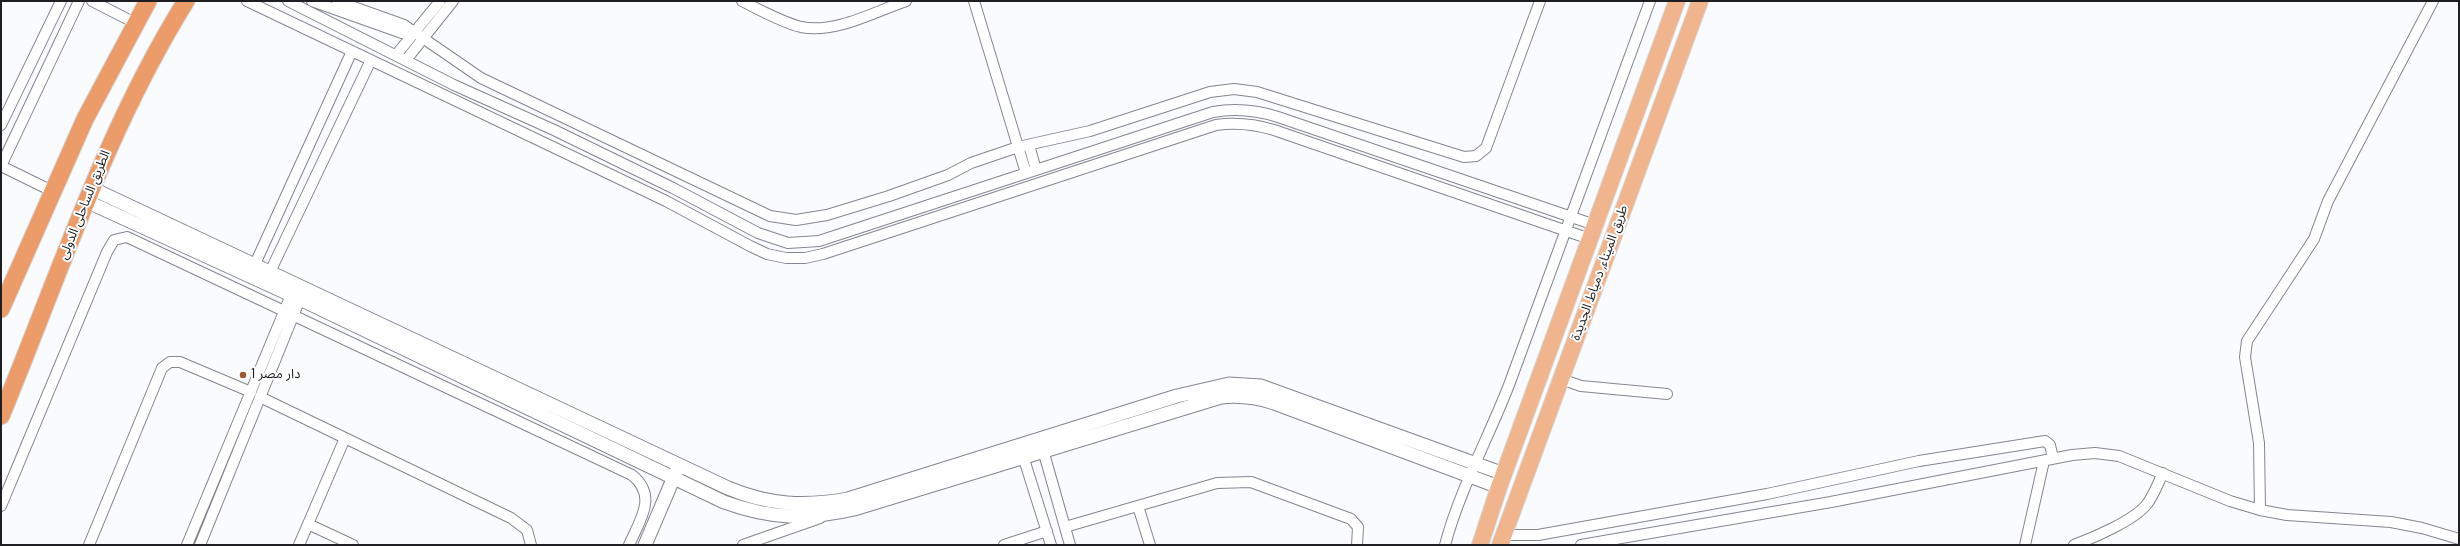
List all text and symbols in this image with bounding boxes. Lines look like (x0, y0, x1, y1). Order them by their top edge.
street label: الطريق الساحلى الدولى (56, 148, 114, 262)
street label: طريق الميناء, دمياط الجديدة (1568, 203, 1632, 343)
place label: دار مصر 1 (251, 367, 300, 383)
marker: دار مصر 1 (238, 370, 248, 380)

